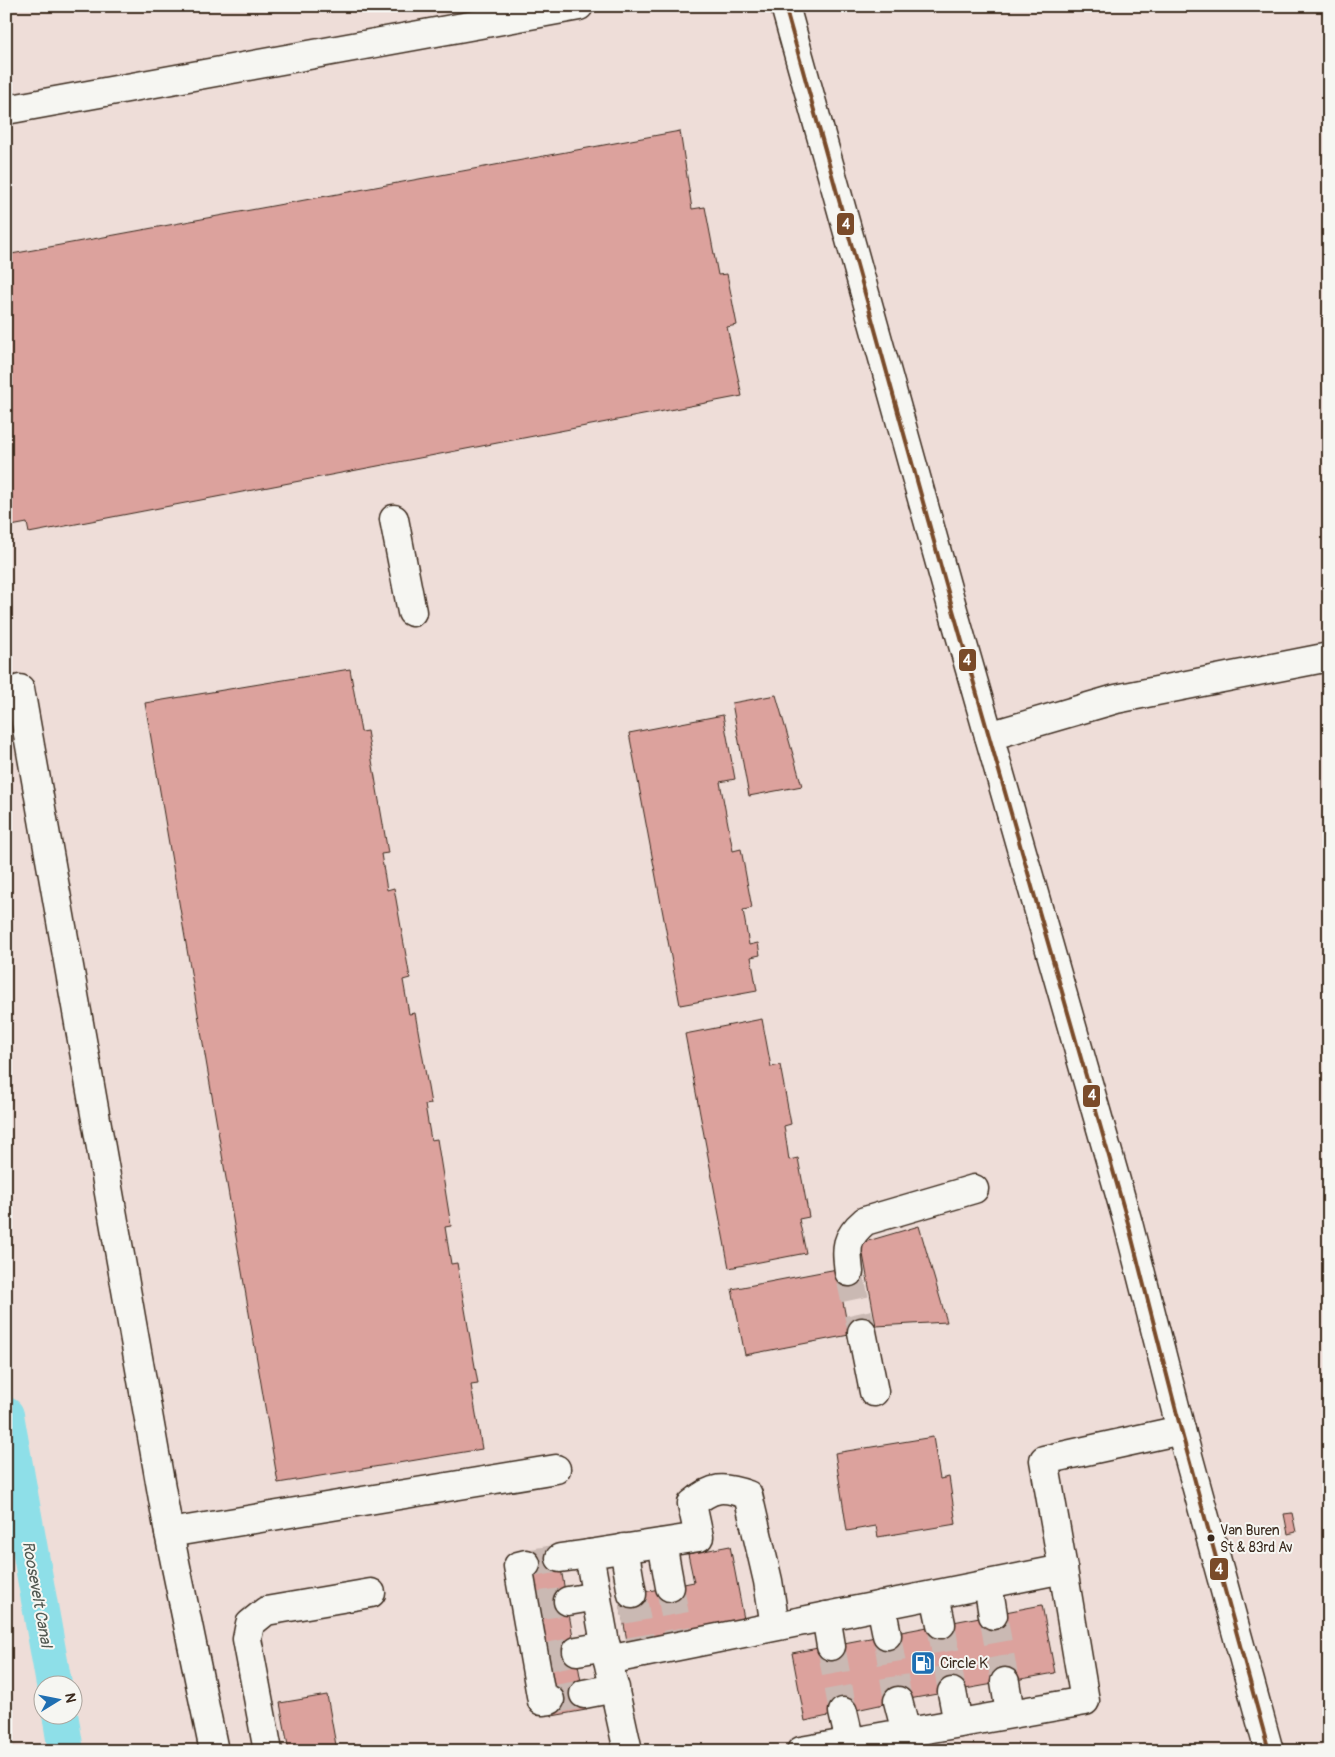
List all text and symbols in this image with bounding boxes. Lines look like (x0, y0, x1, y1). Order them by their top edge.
line badge: 4 (836, 212, 855, 236)
text: 4 (842, 216, 851, 233)
line badge: 4 (958, 648, 977, 672)
text: 4 (963, 652, 972, 669)
line badge: 4 (1082, 1084, 1101, 1108)
text: 4 (1088, 1087, 1097, 1104)
place label: Van Buren St & 83rd Av (1220, 1522, 1293, 1556)
marker: Van Buren St & 83rd Av (1206, 1533, 1216, 1543)
water label: Roosevelt Canal (18, 1540, 57, 1651)
line badge: 4 (1209, 1557, 1229, 1581)
text: 4 (1215, 1561, 1224, 1578)
fuel station icon: Circle K (910, 1650, 936, 1676)
place label: Circle K (940, 1654, 988, 1673)
north arrow (32, 1674, 82, 1724)
text: N (61, 1692, 80, 1704)

